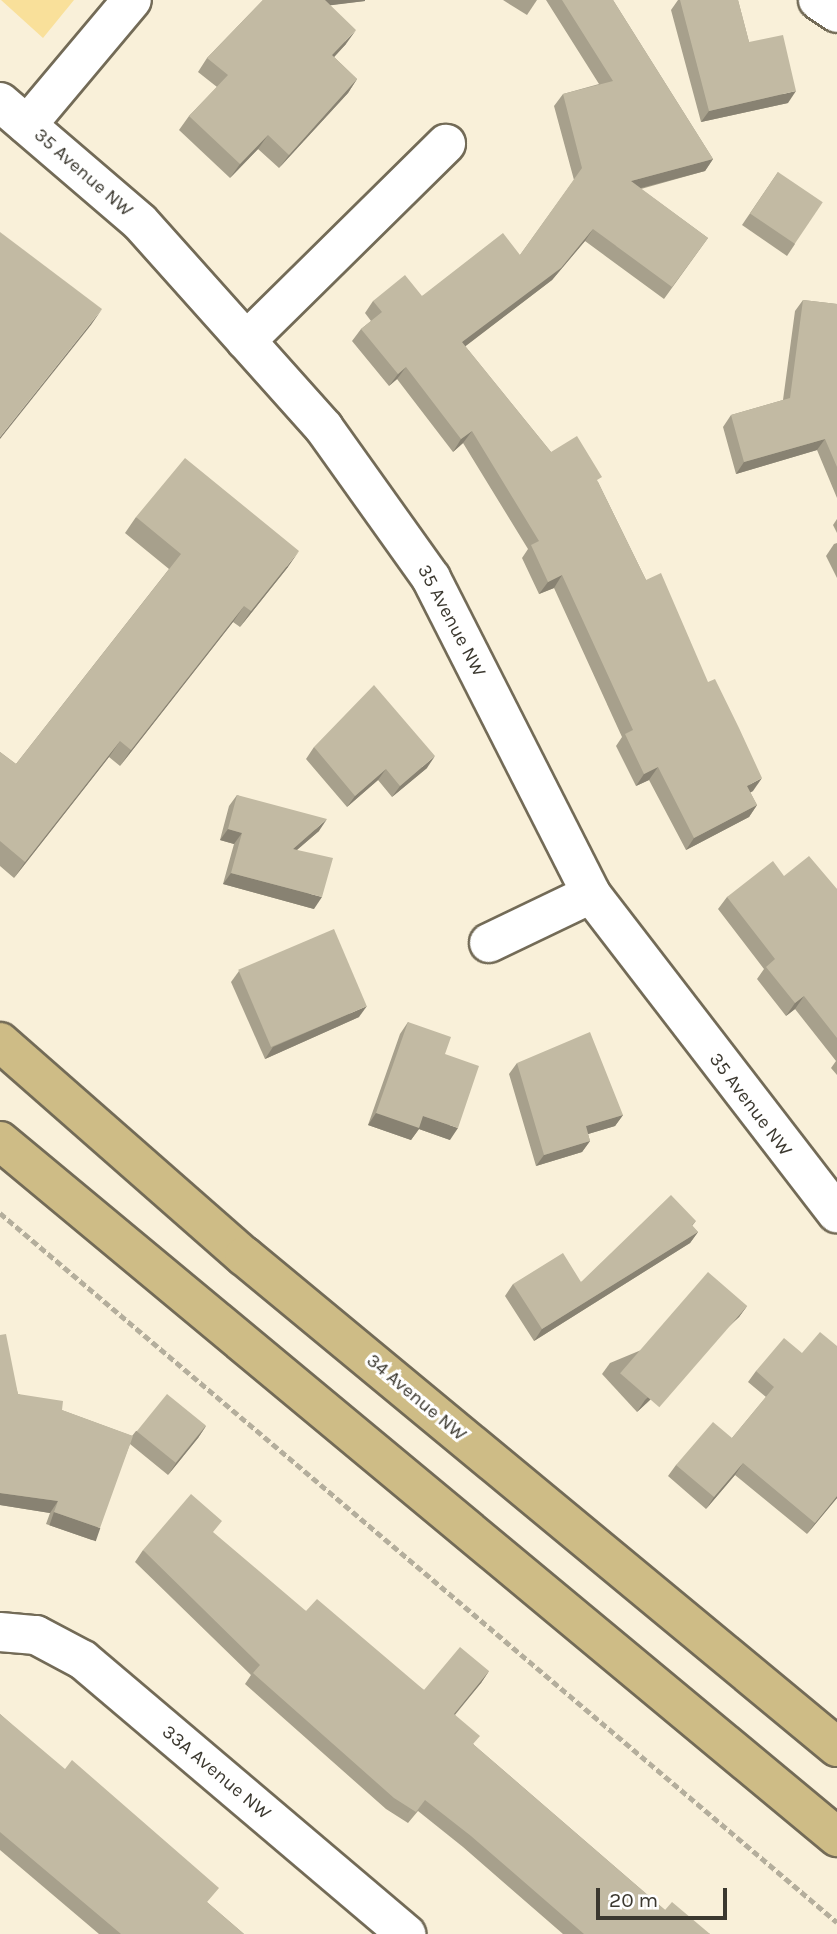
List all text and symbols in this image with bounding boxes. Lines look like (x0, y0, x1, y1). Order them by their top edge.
street label: 35 Avenue NW (29, 124, 137, 222)
street label: 35 Avenue NW (412, 561, 490, 681)
street label: 35 Avenue NW (704, 1049, 796, 1161)
street label: 34 Avenue NW (361, 1350, 471, 1446)
street label: 33A Avenue NW (157, 1721, 275, 1825)
scale bar (599, 1874, 730, 1918)
text: 20 m (609, 1888, 658, 1912)

